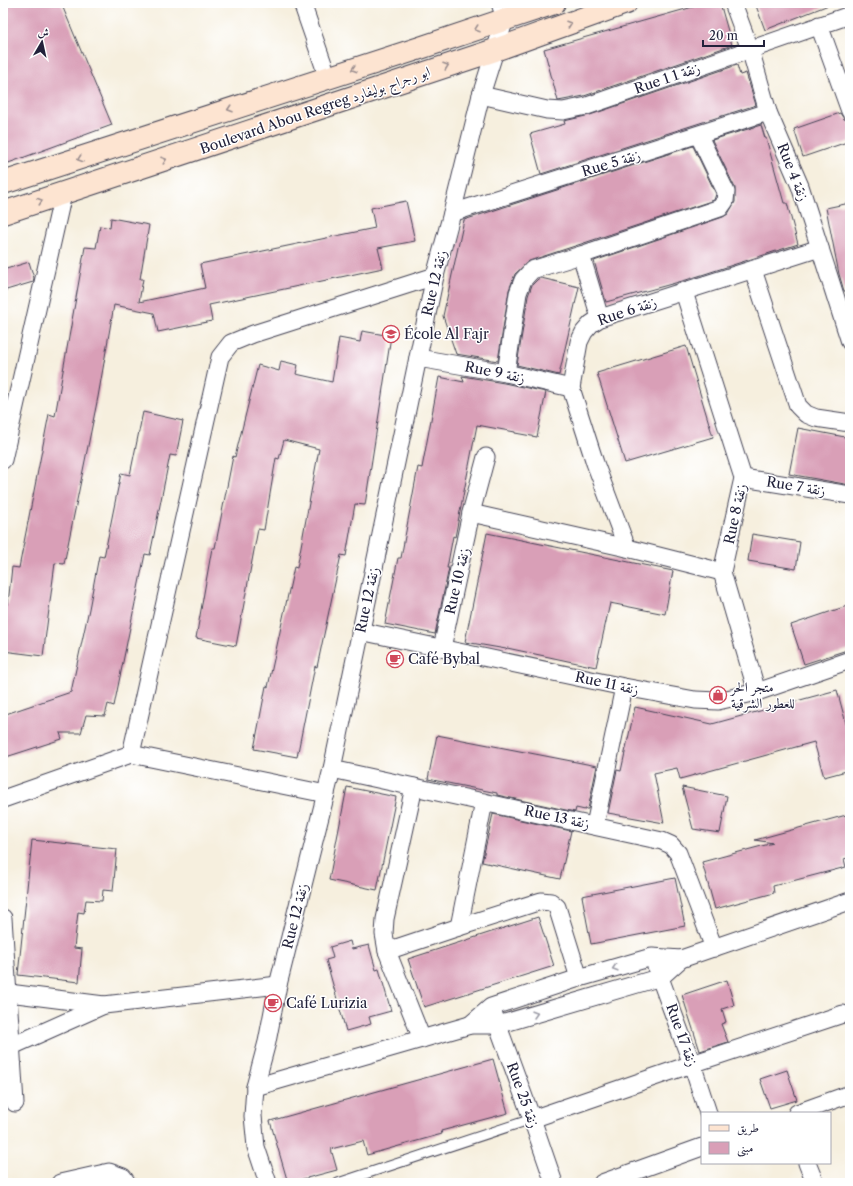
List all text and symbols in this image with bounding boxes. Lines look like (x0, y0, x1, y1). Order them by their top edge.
one-way arrow (566, 20, 573, 29)
north arrow (22, 22, 62, 62)
scale bar (703, 22, 764, 48)
text: ش (37, 24, 50, 40)
one-way arrow (474, 24, 481, 32)
text: 20 m (709, 28, 738, 43)
street label: Rue 1 زنقة 1 (632, 58, 702, 98)
street label: Boulevard Abou Regreg ابو رجراج بوليفارد (197, 62, 434, 162)
one-way arrow (442, 62, 449, 71)
one-way arrow (350, 65, 357, 73)
one-way arrow (227, 104, 234, 113)
street label: Rue 4 زنقة (773, 140, 813, 204)
street label: Rue 5 زنقة (579, 146, 643, 180)
one-way arrow (77, 154, 84, 162)
one-way arrow (160, 157, 167, 165)
one-way arrow (36, 198, 43, 206)
street label: Rue 12 زنقة (418, 248, 450, 318)
street label: Rue 6 زنقة (595, 293, 659, 329)
school or university icon: École Al Fajr (381, 324, 401, 344)
place label: École Al Fajr (404, 325, 489, 343)
street label: Rue 9 زنقة (463, 357, 527, 387)
street label: Rue 7 زنقة (765, 472, 827, 500)
street label: Rue 8 زنقة (720, 482, 750, 546)
street label: Rue 10 زنقة (441, 546, 473, 616)
street label: Rue 12 زنقة (351, 565, 383, 635)
cafe icon: Café Bybal (385, 649, 405, 669)
place label: Café Bybal (408, 650, 480, 668)
street label: Rue 11 زنقة (573, 667, 641, 699)
place label: متجر الحر للعطور الشرقية (729, 678, 795, 713)
shop icon: متجر الحر للعطور الشرقية (708, 685, 728, 705)
street label: Rue 13 زنقة (523, 801, 591, 833)
street label: Rue 12 زنقة (278, 881, 312, 951)
one-way arrow (612, 963, 619, 972)
cafe icon: Café Lurizia (263, 993, 283, 1013)
place label: Café Lurizia (286, 994, 368, 1012)
street label: Rue 17 زنقة (662, 1001, 702, 1069)
one-way arrow (532, 1010, 539, 1019)
street label: Rue 25 زنقة (503, 1060, 543, 1130)
legend (701, 1112, 831, 1164)
text: طريق (737, 1120, 759, 1136)
text: مبنى (737, 1140, 753, 1157)

